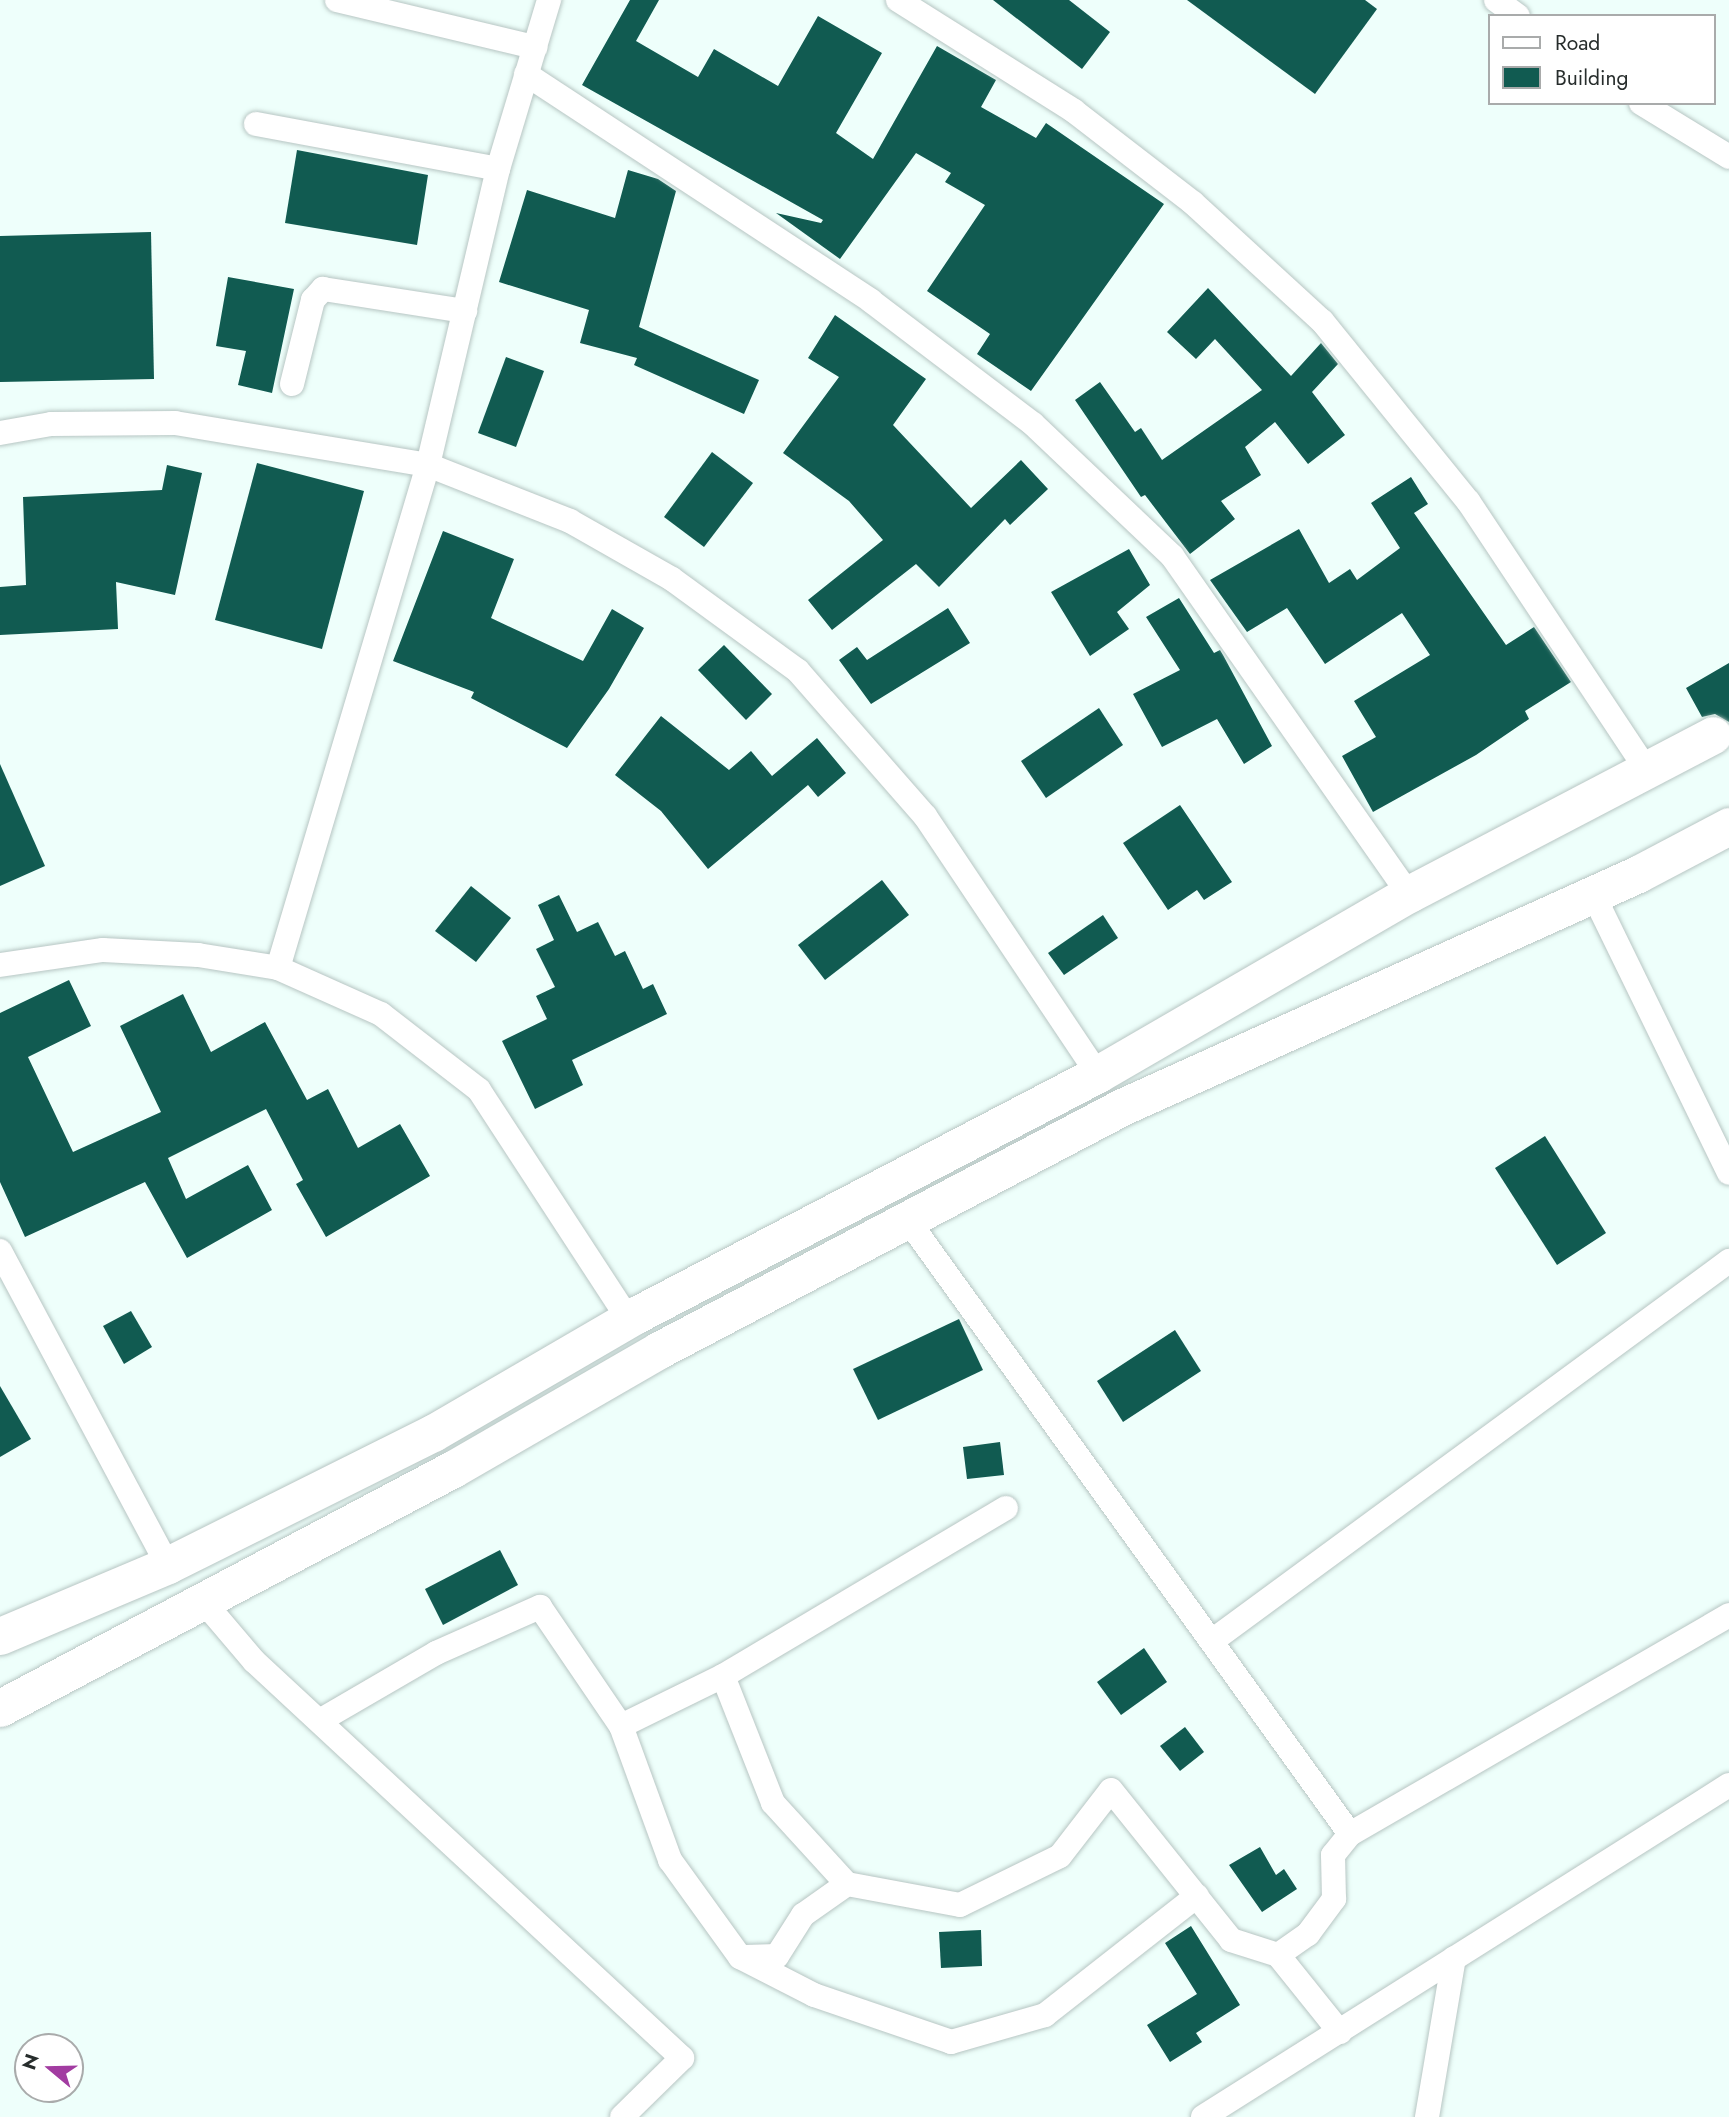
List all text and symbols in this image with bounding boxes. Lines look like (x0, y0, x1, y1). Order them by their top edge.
legend (1488, 14, 1715, 105)
text: Road (1555, 28, 1600, 58)
text: Building (1555, 63, 1628, 93)
north arrow (14, 2033, 84, 2103)
text: N (15, 2050, 46, 2073)

